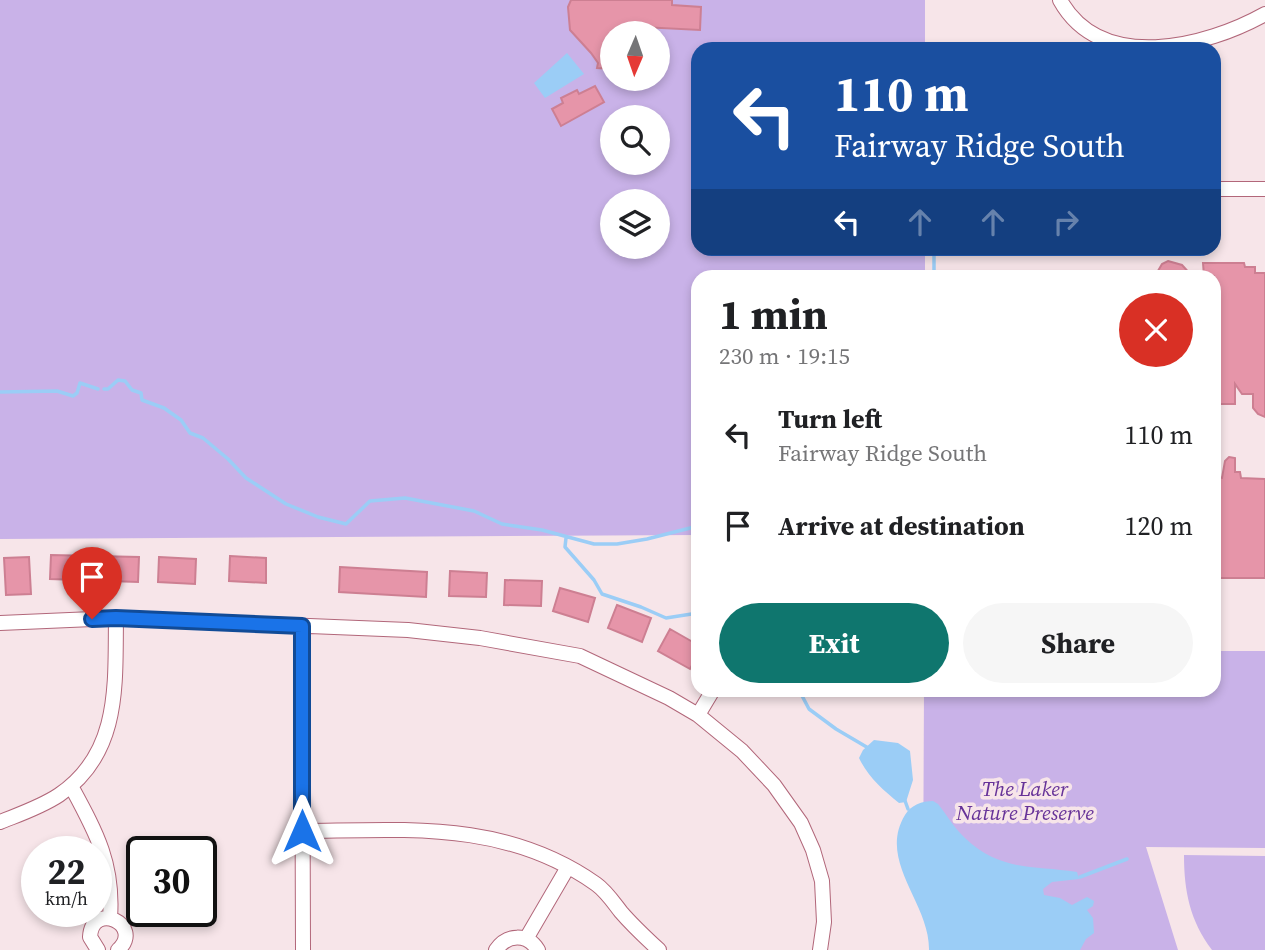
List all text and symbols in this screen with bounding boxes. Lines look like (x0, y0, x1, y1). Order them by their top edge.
north arrow (600, 21, 670, 91)
map controls (600, 21, 670, 259)
text: 110 m (834, 60, 969, 127)
icon: left (719, 70, 810, 161)
button: search (600, 105, 670, 175)
text: Fairway Ridge South (834, 124, 1125, 168)
button: layers (600, 189, 670, 259)
icon: left (828, 203, 866, 241)
icon: ahead (901, 203, 939, 241)
icon: ahead (974, 203, 1012, 241)
icon: right (1047, 203, 1085, 241)
text: 1 min (719, 285, 828, 343)
button: close (1119, 293, 1193, 367)
text: 230 m · 19:15 (719, 340, 850, 372)
text: Turn left (778, 401, 882, 437)
icon: left (719, 416, 757, 454)
text: 110 m (1125, 417, 1193, 453)
text: Fairway Ridge South (778, 437, 987, 469)
icon: arrive (719, 507, 757, 545)
text: Arrive at destination (778, 508, 1025, 544)
text: 120 m (1125, 508, 1193, 544)
pin (62, 547, 122, 619)
icon: arrive (73, 558, 111, 596)
button: Exit (719, 603, 949, 683)
button: Share (963, 603, 1193, 683)
park label: The Laker Nature Preserve (955, 774, 1094, 827)
position arrow (265, 794, 339, 868)
speed limit sign: 30 (126, 836, 217, 927)
text: 22 (48, 848, 85, 896)
text: km/h (45, 886, 88, 911)

